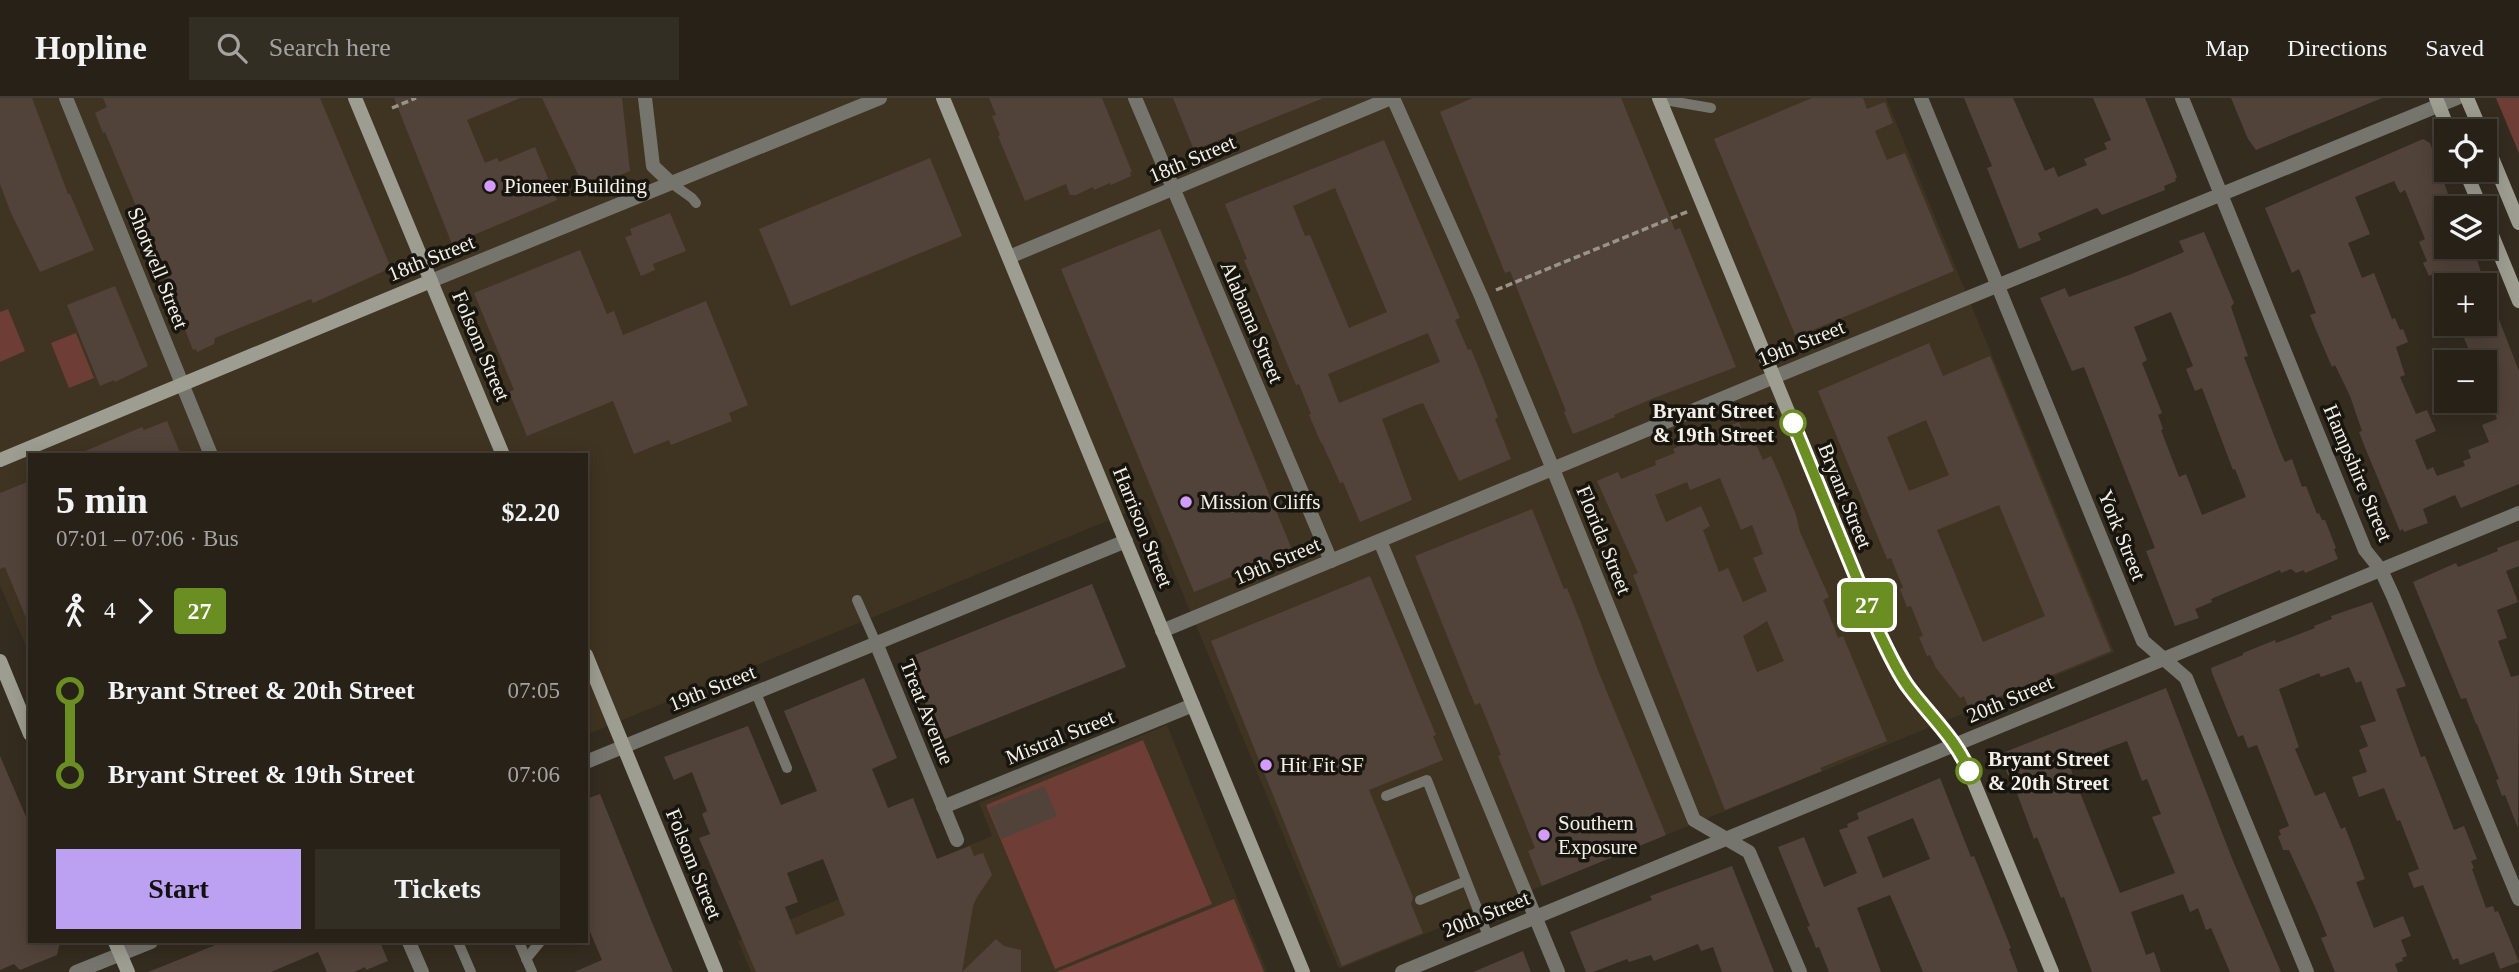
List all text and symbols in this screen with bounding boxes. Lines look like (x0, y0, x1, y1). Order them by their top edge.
search box (189, 17, 679, 80)
icon: search (213, 29, 251, 67)
text: Hopline (35, 30, 147, 66)
text: Search here (269, 33, 391, 62)
text: Map (2205, 35, 2249, 61)
text: Directions (2287, 35, 2387, 61)
text: Saved (2425, 35, 2484, 61)
map controls (2434, 119, 2497, 413)
button: locate (2434, 119, 2497, 182)
street label: 18th Street (1145, 130, 1239, 188)
place label: Pioneer Building (504, 174, 647, 198)
marker: Pioneer Building (482, 178, 498, 194)
button: layers (2434, 196, 2497, 259)
street label: Shotwell Street (123, 204, 193, 332)
street label: 18th Street (384, 230, 478, 286)
street label: Alabama Street (1216, 257, 1289, 387)
button: + (2434, 273, 2497, 336)
street label: Folsom Street (447, 287, 515, 405)
street label: 19th Street (1754, 315, 1848, 371)
button: − (2434, 350, 2497, 413)
place label: Bryant Street & 19th Street (1653, 399, 1774, 447)
street label: Hampshire Street (2318, 401, 2398, 545)
marker: Bryant Street & 19th Street (1780, 410, 1806, 436)
street label: Bryant Street (1813, 440, 1877, 552)
street label: Harrison Street (1108, 463, 1178, 591)
text: 5 min (56, 479, 148, 521)
street label: Florida Street (1571, 482, 1637, 598)
street label: York Street (2093, 486, 2151, 584)
place label: Mission Cliffs (1200, 490, 1320, 514)
marker: Mission Cliffs (1178, 494, 1194, 510)
text: $2.20 (502, 498, 560, 527)
text: 07:01 – 07:06 · Bus (56, 526, 239, 551)
street label: 19th Street (1230, 532, 1324, 590)
line badge: 27 (1836, 582, 1898, 628)
icon: walk (56, 592, 94, 630)
icon: forward (126, 592, 164, 630)
text: 27 (1855, 592, 1879, 618)
text: 4 (104, 598, 116, 623)
text: 27 (188, 598, 212, 624)
street label: Treat Avenue (895, 656, 959, 768)
street label: 19th Street (665, 660, 759, 716)
street label: 20th Street (1963, 670, 2057, 728)
text: Bryant Street & 20th Street (108, 676, 415, 705)
text: 07:05 (508, 678, 560, 703)
street label: Mistral Street (1002, 704, 1118, 770)
place label: Bryant Street & 20th Street (1988, 747, 2110, 795)
place label: Hit Fit SF (1280, 753, 1364, 777)
marker: Hit Fit SF (1258, 757, 1274, 773)
marker: Bryant Street & 20th Street (1956, 758, 1982, 784)
text: Bryant Street & 19th Street (108, 760, 415, 789)
text: 07:06 (508, 762, 560, 787)
street label: Folsom Street (661, 805, 727, 923)
place label: Southern Exposure (1558, 811, 1637, 859)
marker: Southern Exposure (1536, 827, 1552, 843)
button: Start (56, 849, 301, 929)
button: Tickets (315, 849, 560, 929)
street label: 20th Street (1439, 886, 1533, 942)

